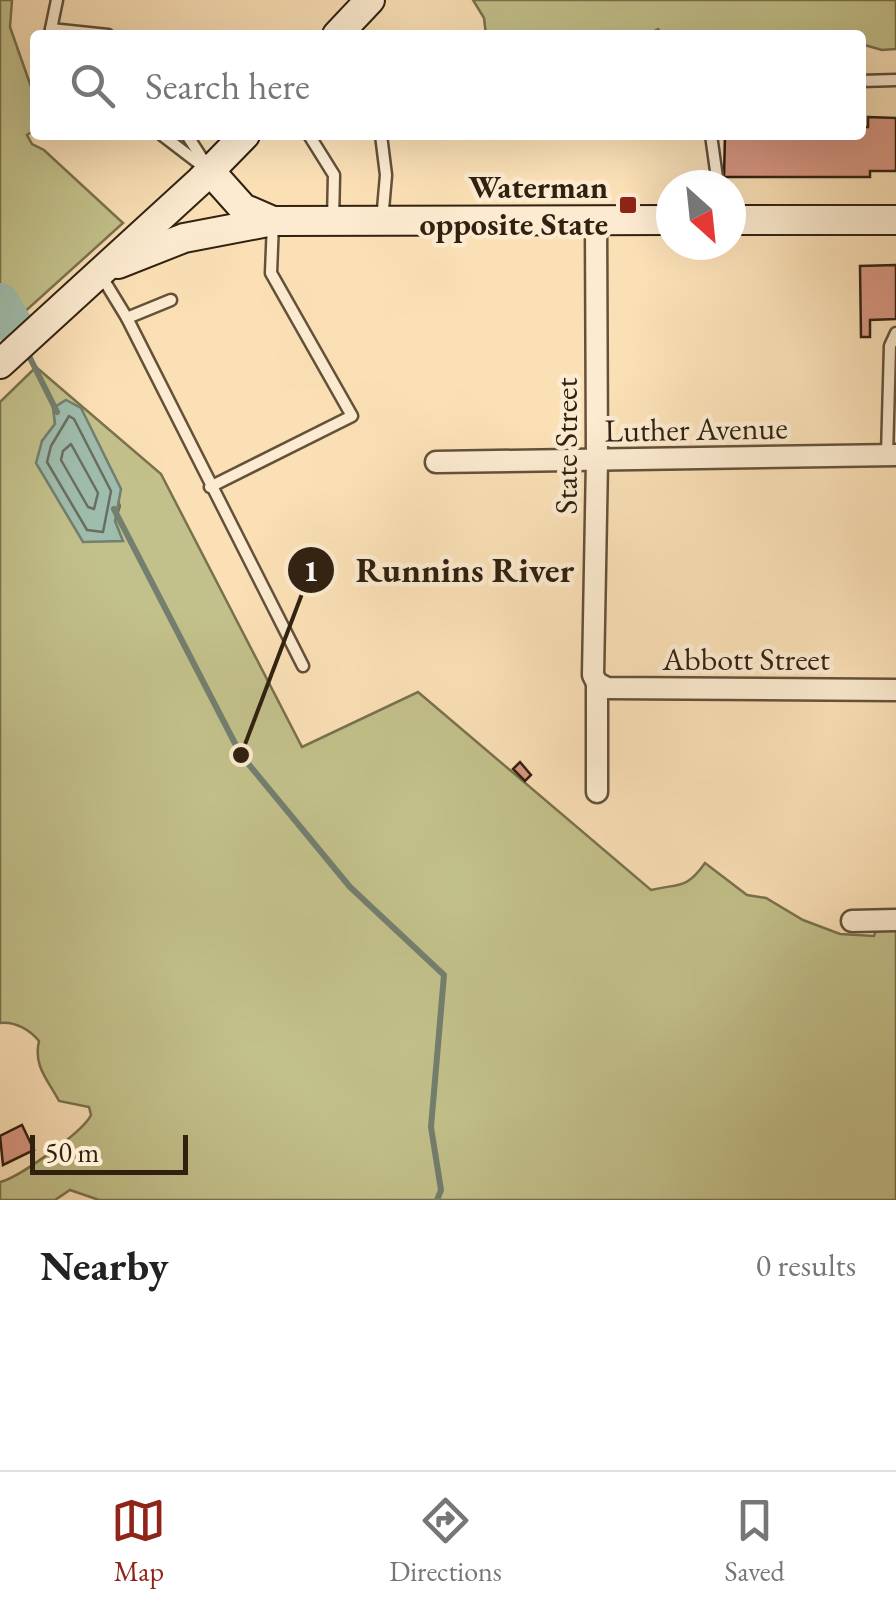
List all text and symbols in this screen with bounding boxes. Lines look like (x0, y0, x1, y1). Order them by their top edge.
search box (30, 30, 866, 140)
icon: search (65, 58, 120, 113)
text: Search here (145, 61, 310, 110)
place label: Waterman opposite State (419, 166, 608, 245)
north arrow (656, 170, 746, 260)
marker: Waterman opposite State (617, 194, 639, 216)
street label: State Street (545, 378, 587, 514)
street label: Luther Avenue (604, 406, 788, 452)
callout: Runnins River (286, 538, 594, 603)
text: Runnins River (356, 547, 575, 592)
text: 1 (303, 551, 319, 590)
street label: Abbott Street (661, 638, 830, 680)
scale bar (30, 1130, 188, 1174)
text: 50 m (45, 1134, 99, 1170)
text: Nearby (40, 1238, 169, 1293)
text: 0 results (756, 1244, 856, 1286)
tab: Map (111, 1493, 166, 1589)
tab: Directions (389, 1493, 502, 1589)
tab: Saved (725, 1493, 785, 1589)

